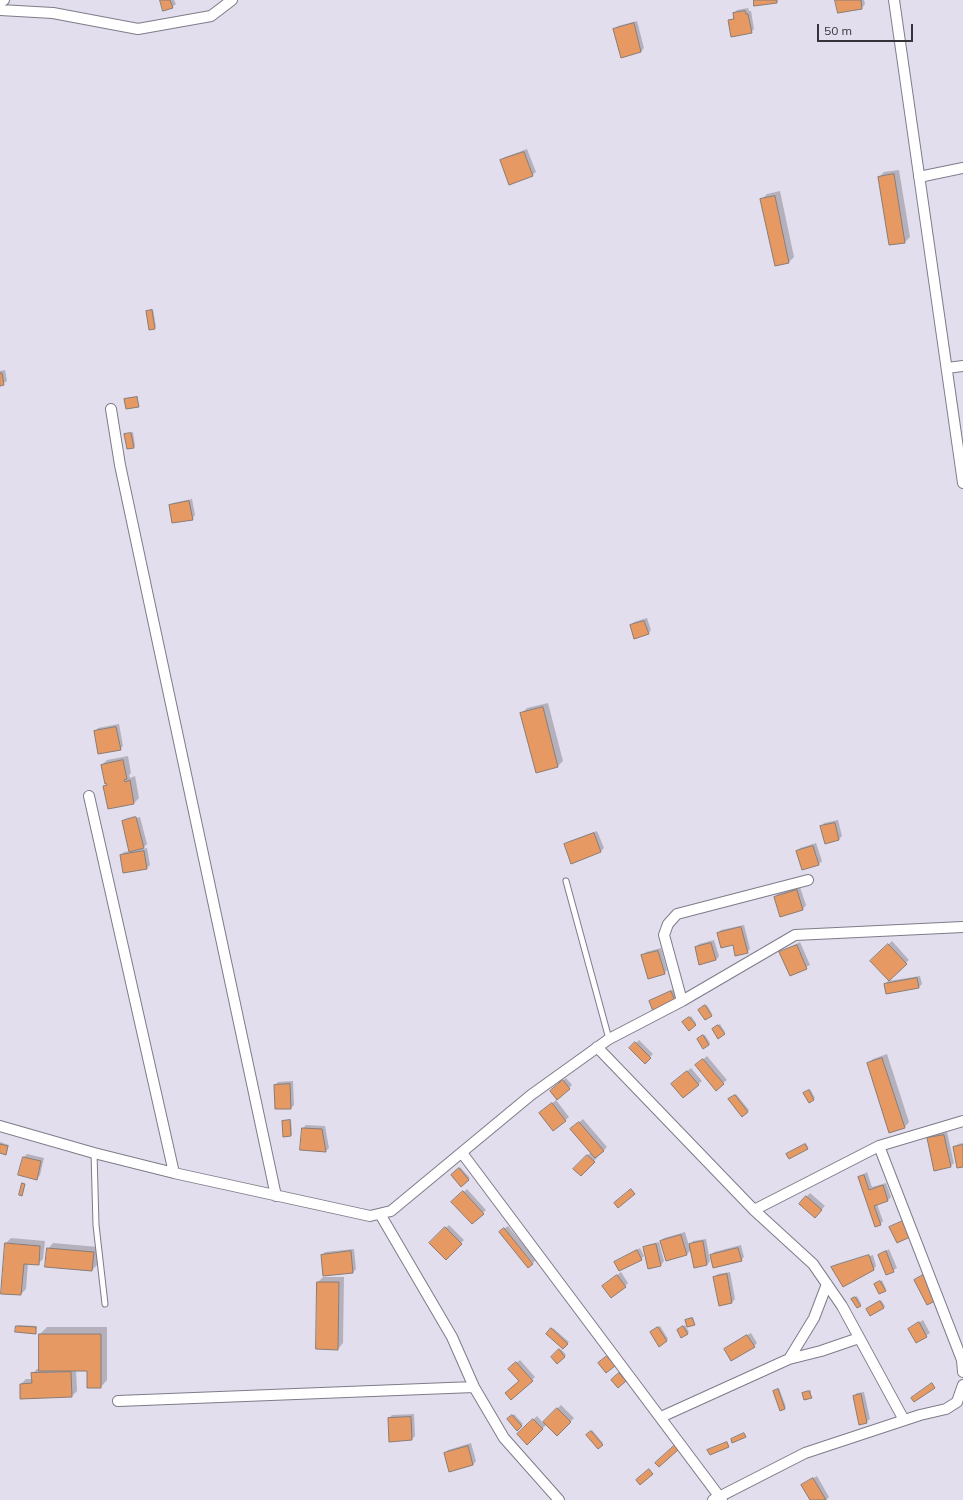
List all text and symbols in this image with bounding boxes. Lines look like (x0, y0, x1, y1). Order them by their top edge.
scale bar (819, 16, 915, 42)
text: 50 m (824, 23, 852, 38)

